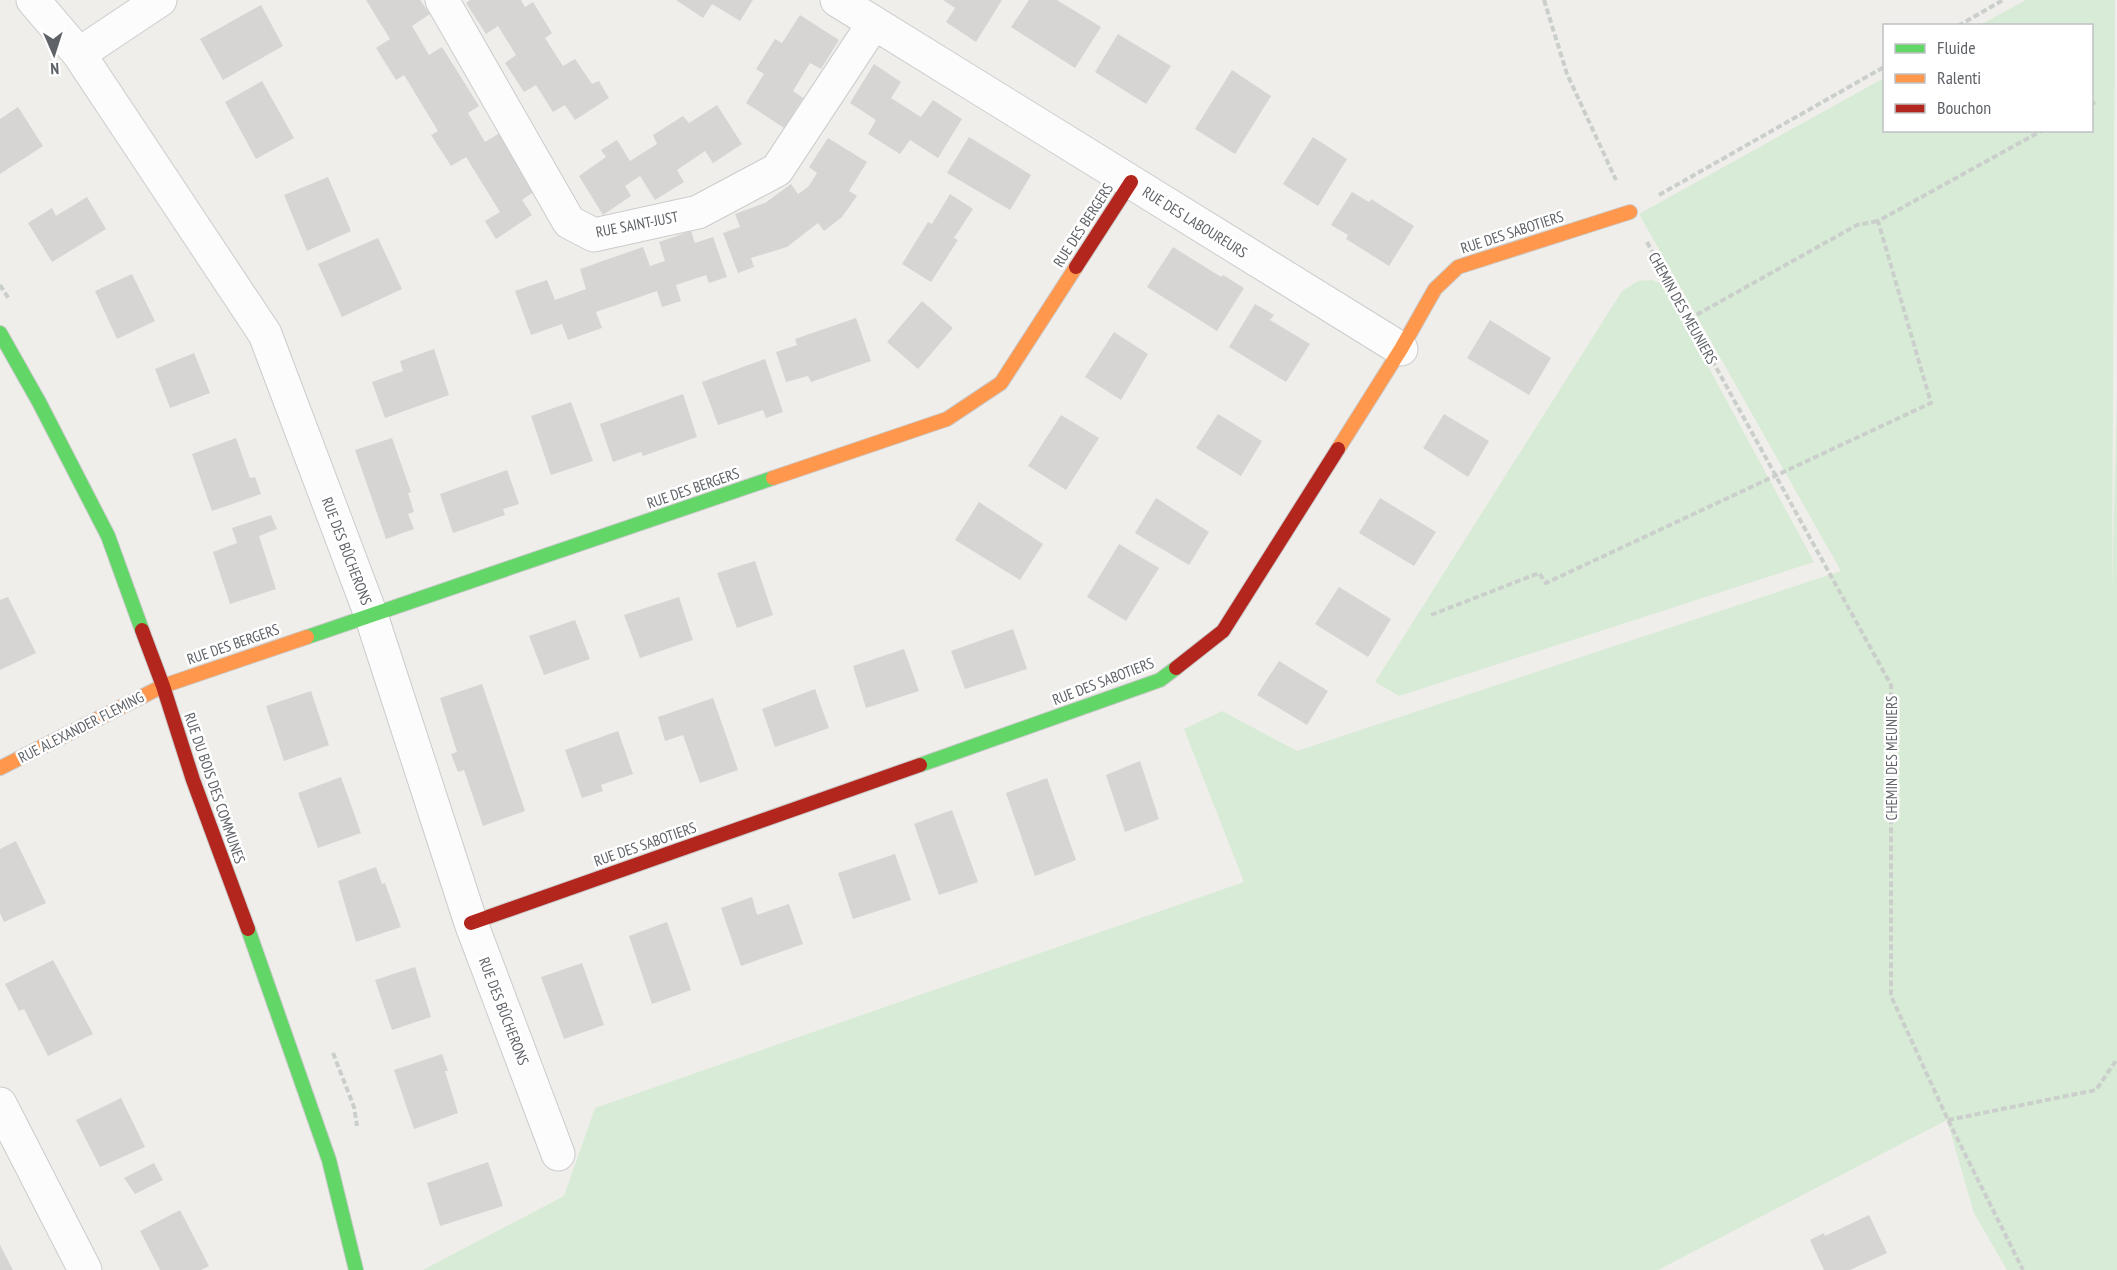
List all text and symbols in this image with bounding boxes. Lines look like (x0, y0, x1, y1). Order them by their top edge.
north arrow (24, 24, 84, 84)
legend (1883, 24, 2093, 132)
text: Fluide (1937, 36, 1976, 59)
text: N (50, 59, 60, 79)
text: Ralenti (1937, 66, 1981, 89)
text: Bouchon (1937, 96, 1991, 119)
street label: RUE DES BERGERS (1049, 179, 1117, 271)
street label: RUE DES LABOUREURS (1139, 182, 1251, 262)
street label: RUE DES SABOTIERS (1458, 206, 1566, 258)
street label: RUE SAINT-JUST (594, 207, 680, 241)
street label: CHEMIN DES MEUNIERS (1644, 249, 1722, 367)
street label: RUE DES BERGERS (644, 463, 742, 513)
street label: RUE DES BÛCHERONS (318, 494, 376, 608)
street label: RUE DES BERGERS (184, 619, 282, 669)
street label: RUE DES SABOTIERS (1050, 653, 1156, 709)
street label: RUE ALEXANDER FLEMING (15, 687, 147, 767)
street label: CHEMIN DES MEUNIERS (1882, 696, 1901, 820)
street label: RUE DU BOIS DES COMMUNES (180, 710, 250, 866)
street label: RUE DES SABOTIERS (591, 818, 699, 870)
street label: RUE DES BÛCHERONS (475, 954, 533, 1068)

